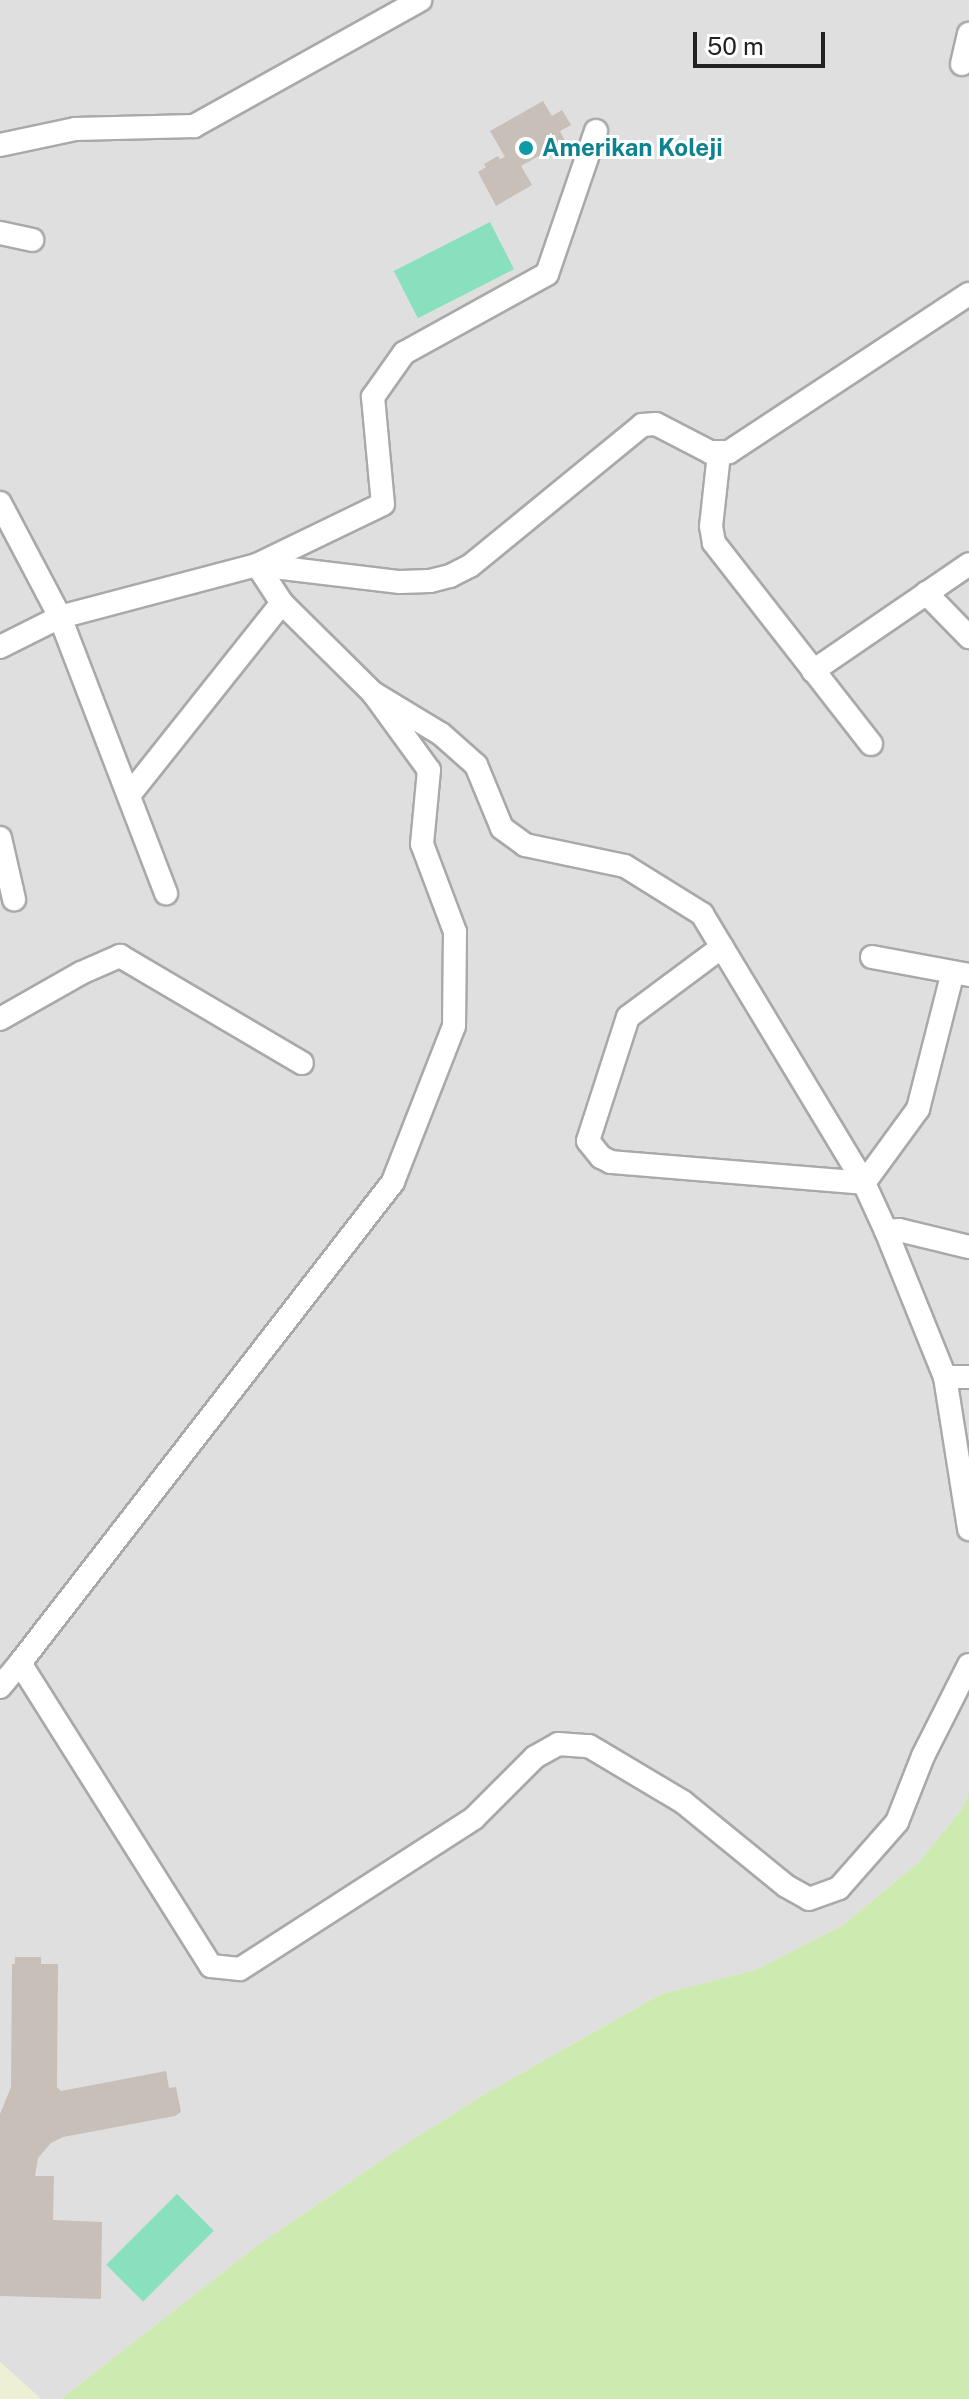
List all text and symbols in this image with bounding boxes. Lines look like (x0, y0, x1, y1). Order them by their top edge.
scale bar (697, 16, 829, 66)
text: 50 m (707, 32, 764, 60)
place label: Amerikan Koleji (542, 134, 723, 162)
marker: Amerikan Koleji (517, 139, 535, 157)

